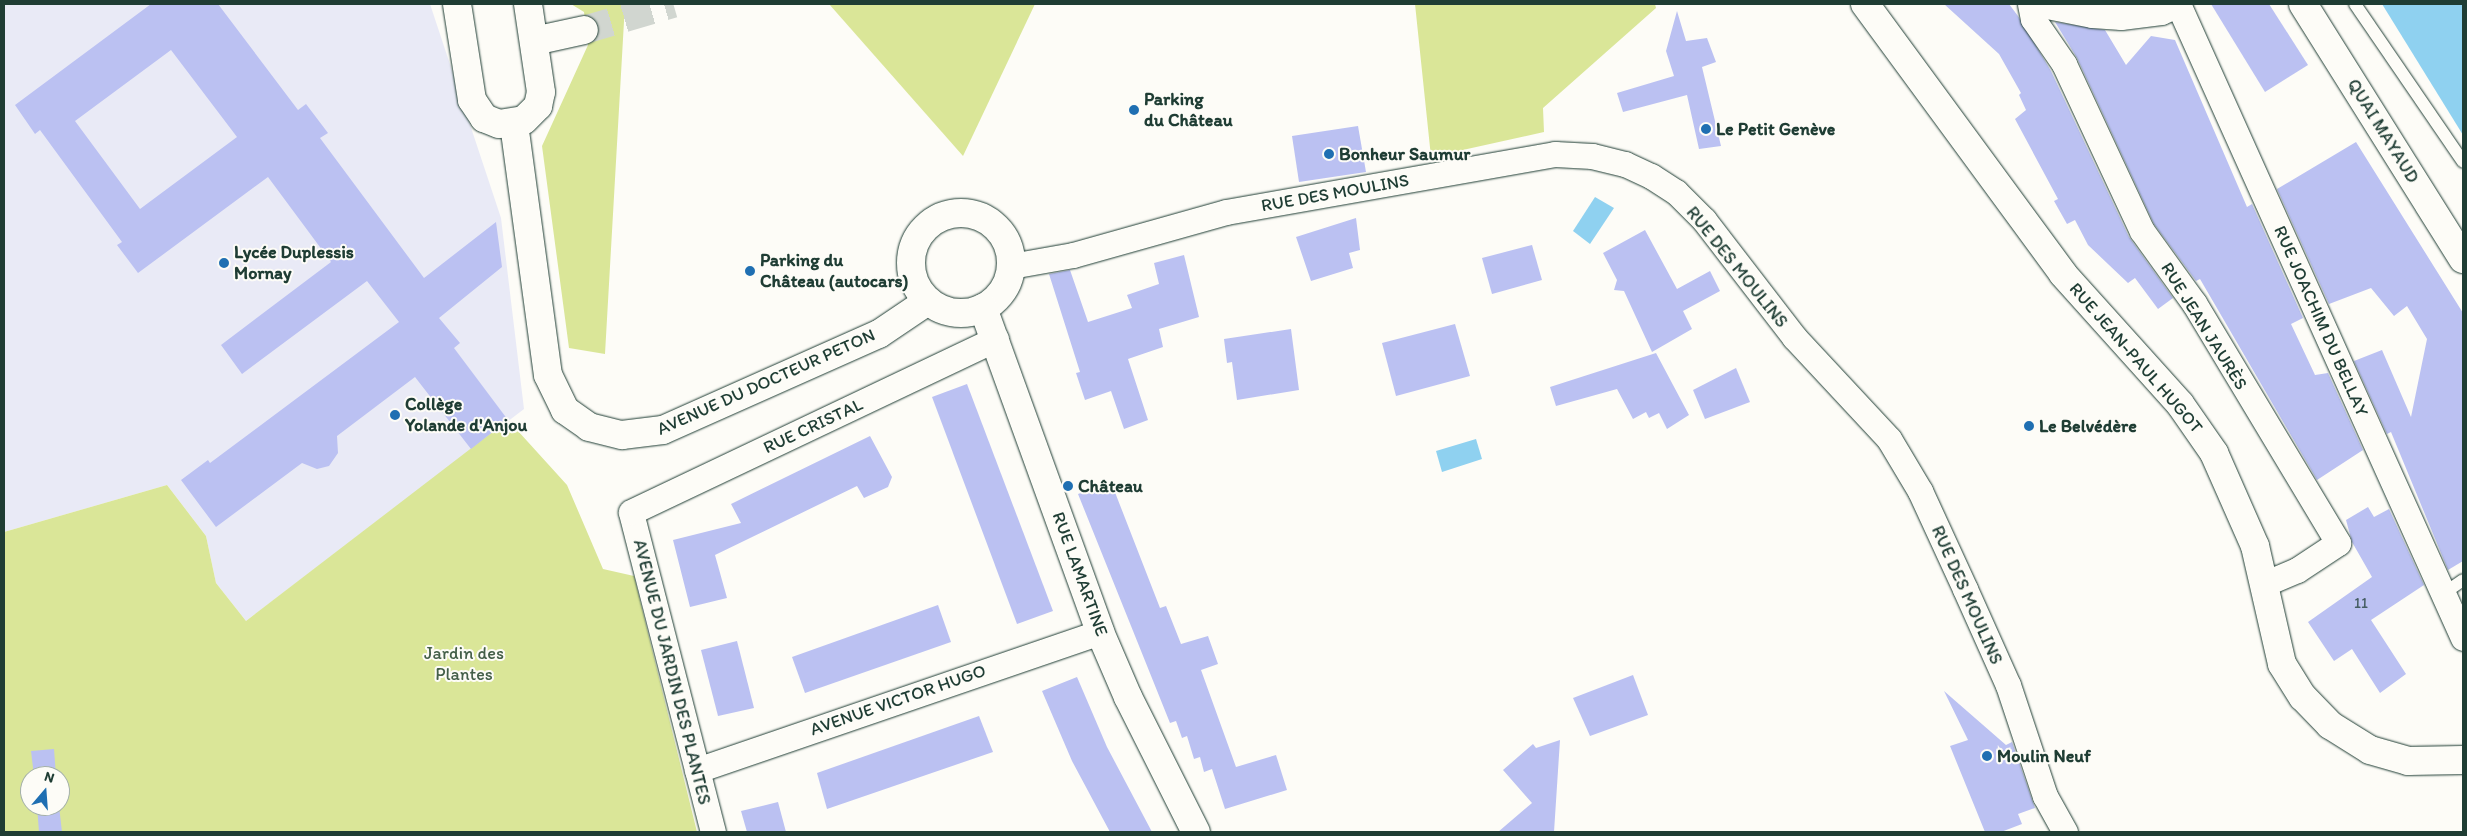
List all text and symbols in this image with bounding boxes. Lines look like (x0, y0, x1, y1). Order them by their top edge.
street label: QUAI MAYAUD (2342, 75, 2424, 187)
place label: Parking du Château (1144, 89, 1233, 132)
marker: Parking du Château (1128, 104, 1140, 116)
place label: Le Petit Genève (1716, 118, 1835, 140)
marker: Le Petit Genève (1700, 123, 1712, 135)
place label: Bonheur Saumur (1339, 143, 1470, 165)
marker: Bonheur Saumur (1323, 148, 1335, 160)
street label: RUE DES MOULINS (1259, 169, 1411, 217)
street label: RUE DES MOULINS (1681, 202, 1793, 332)
street label: RUE JOACHIM DU BELLAY (2269, 221, 2373, 421)
place label: Lycée Duplessis Mornay (234, 242, 354, 284)
place label: Parking du Château (autocars) (760, 250, 908, 292)
marker: Lycée Duplessis Mornay (218, 257, 230, 269)
street label: RUE JEAN JAURÈS (2156, 258, 2252, 394)
marker: Parking du Château (autocars) (744, 265, 756, 277)
street label: RUE JEAN-PAUL HUGOT (2064, 278, 2208, 438)
street label: AVENUE DU DOCTEUR PETON (654, 324, 878, 440)
place label: Collège Yolande d'Anjou (405, 394, 527, 436)
street label: RUE CRISTAL (760, 394, 866, 458)
marker: Collège Yolande d'Anjou (389, 409, 401, 421)
place label: Le Belvédère (2039, 415, 2137, 437)
marker: Le Belvédère (2023, 420, 2035, 432)
place label: Château (1078, 475, 1143, 497)
marker: Château (1062, 480, 1074, 492)
street label: RUE LAMARTINE (1047, 508, 1113, 640)
street label: RUE DES MOULINS (1927, 522, 2007, 668)
street label: AVENUE DU JARDIN DES PLANTES (629, 538, 715, 806)
house number: 11 (2354, 595, 2368, 613)
park label: Jardin des Plantes (424, 643, 504, 686)
street label: AVENUE VICTOR HUGO (806, 659, 990, 741)
place label: Moulin Neuf (1997, 745, 2091, 767)
marker: Moulin Neuf (1981, 750, 1993, 762)
north arrow (20, 766, 70, 816)
text: N (42, 768, 57, 787)

